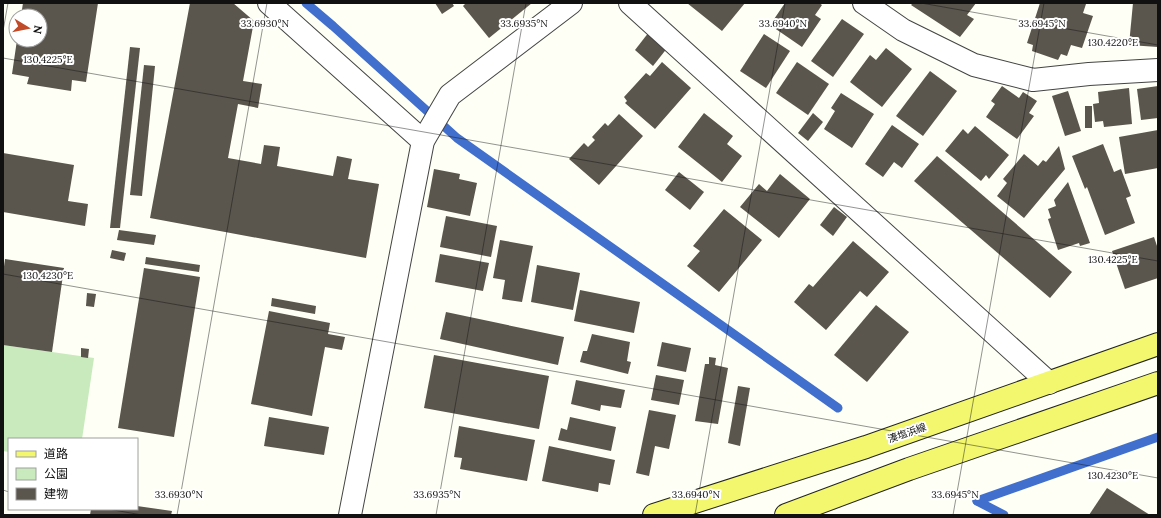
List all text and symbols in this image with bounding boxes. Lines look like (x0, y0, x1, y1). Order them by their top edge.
north arrow (8, 8, 48, 48)
text: 33.6930°N (241, 17, 290, 30)
text: 33.6935°N (500, 17, 548, 30)
text: 33.6940°N (759, 17, 808, 30)
text: 33.6945°N (1018, 17, 1066, 30)
text: N (30, 24, 45, 36)
text: 130.4220°E (1088, 36, 1138, 49)
text: 130.4225°E (23, 53, 73, 66)
text: 130.4225°E (1088, 253, 1138, 266)
text: 130.4230°E (23, 269, 73, 282)
street label: 湊塩浜線 (886, 420, 928, 446)
legend (8, 438, 138, 510)
text: 道路 (44, 446, 68, 461)
text: 公園 (44, 466, 68, 481)
text: 130.4230°E (1088, 469, 1138, 482)
text: 建物 (44, 486, 68, 501)
text: 33.6930°N (155, 488, 204, 501)
text: 33.6935°N (413, 488, 461, 501)
text: 33.6940°N (672, 488, 721, 501)
text: 33.6945°N (931, 488, 979, 501)

